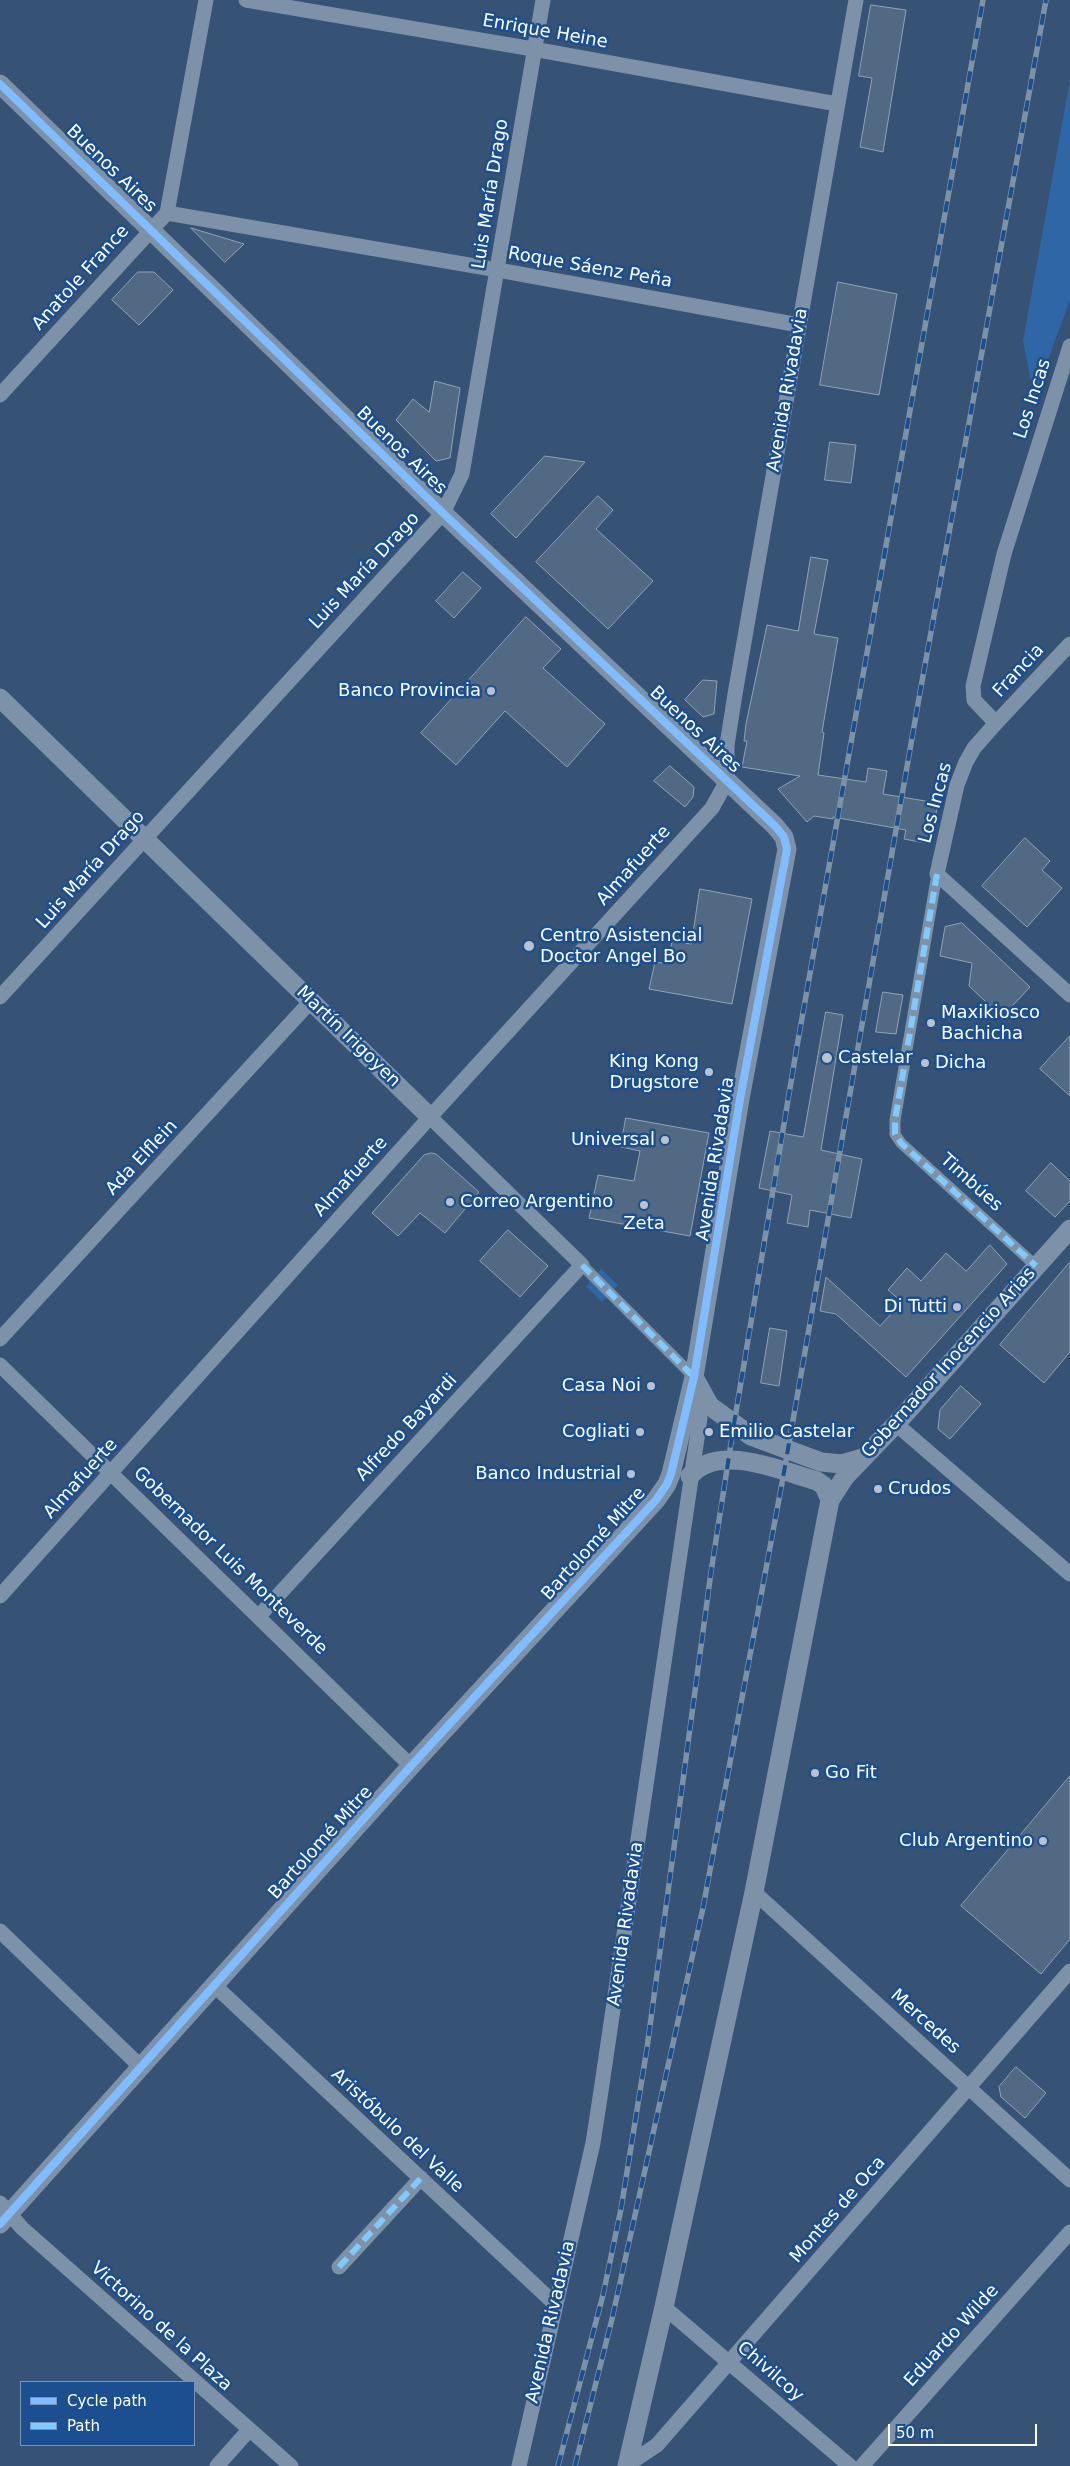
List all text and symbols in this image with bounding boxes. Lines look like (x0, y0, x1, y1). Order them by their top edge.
street label: Enrique Heine (481, 10, 609, 54)
street label: Luis María Drago (468, 117, 514, 271)
street label: Buenos Aires (61, 121, 161, 217)
street label: Anatole France (28, 221, 134, 335)
street label: Roque Sáenz Peña (506, 243, 674, 293)
street label: Avenida Rivadavia (763, 306, 813, 474)
street label: Los Incas (1010, 356, 1056, 442)
street label: Buenos Aires (351, 403, 451, 499)
street label: Luis María Drago (305, 508, 425, 634)
street label: Francia (989, 640, 1049, 702)
place label: Banco Provincia (338, 680, 481, 702)
street label: Buenos Aires (645, 682, 745, 778)
marker: Banco Provincia (485, 685, 497, 697)
street label: Los Incas (915, 760, 957, 846)
street label: Luis María Drago (32, 806, 150, 934)
street label: Almafuerte (592, 822, 676, 910)
place label: Centro Asistencial Doctor Angel Bo (540, 925, 702, 968)
marker: Centro Asistencial Doctor Angel Bo (522, 939, 536, 953)
street label: Martín Irigoyen (291, 982, 405, 1092)
place label: Maxikiosco Bachicha (941, 1002, 1040, 1044)
marker: Maxikiosco Bachicha (925, 1017, 937, 1029)
place label: Castelar (838, 1047, 913, 1069)
place label: King Kong Drugstore (609, 1051, 699, 1094)
marker: Castelar (820, 1051, 834, 1065)
place label: Dicha (935, 1052, 986, 1074)
marker: Dicha (919, 1057, 931, 1069)
marker: King Kong Drugstore (703, 1066, 715, 1078)
street label: Avenida Rivadavia (692, 1075, 740, 1243)
street label: Ada Elflein (102, 1116, 182, 1200)
place label: Universal (571, 1129, 655, 1151)
street label: Almafuerte (309, 1133, 393, 1221)
marker: Universal (659, 1134, 671, 1146)
street label: Timbúes (935, 1149, 1007, 1217)
place label: Correo Argentino (460, 1191, 613, 1213)
marker: Correo Argentino (444, 1196, 456, 1208)
marker: Zeta (638, 1199, 650, 1211)
place label: Zeta (623, 1213, 665, 1235)
street label: Gobernador Inocencio Arias (858, 1263, 1040, 1463)
place label: Di Tutti (884, 1296, 947, 1318)
marker: Di Tutti (951, 1301, 963, 1313)
street label: Alfredo Bayardi (352, 1370, 462, 1486)
place label: Casa Noi (562, 1375, 641, 1397)
marker: Casa Noi (645, 1380, 657, 1392)
place label: Cogliati (562, 1421, 630, 1443)
place label: Emilio Castelar (719, 1421, 854, 1443)
marker: Cogliati (634, 1426, 646, 1438)
marker: Emilio Castelar (703, 1426, 715, 1438)
street label: Almafuerte (39, 1435, 123, 1523)
street label: Gobernador Luis Monteverde (129, 1463, 331, 1659)
place label: Banco Industrial (475, 1463, 621, 1485)
marker: Banco Industrial (625, 1468, 637, 1480)
place label: Crudos (888, 1478, 951, 1500)
street label: Bartolomé Mitre (538, 1483, 650, 1605)
marker: Crudos (872, 1483, 884, 1495)
place label: Go Fit (825, 1762, 877, 1784)
marker: Go Fit (809, 1767, 821, 1779)
street label: Bartolomé Mitre (265, 1782, 377, 1904)
place label: Club Argentino (899, 1830, 1033, 1852)
marker: Club Argentino (1037, 1835, 1049, 1847)
street label: Avenida Rivadavia (604, 1840, 648, 2008)
street label: Mercedes (886, 1985, 964, 2059)
street label: Aristóbulo del Valle (326, 2064, 468, 2198)
street label: Montes de Oca (786, 2152, 890, 2268)
street label: Avenida Rivadavia (522, 2239, 580, 2405)
street label: Victorino de la Plaza (86, 2258, 236, 2396)
street label: Eduardo Wilde (900, 2280, 1004, 2392)
street label: Chivilcoy (732, 2337, 808, 2407)
legend (20, 2381, 195, 2446)
text: Cycle path (67, 2392, 147, 2410)
scale bar (890, 2414, 1039, 2446)
text: Path (67, 2417, 100, 2435)
text: 50 m (896, 2424, 934, 2442)

